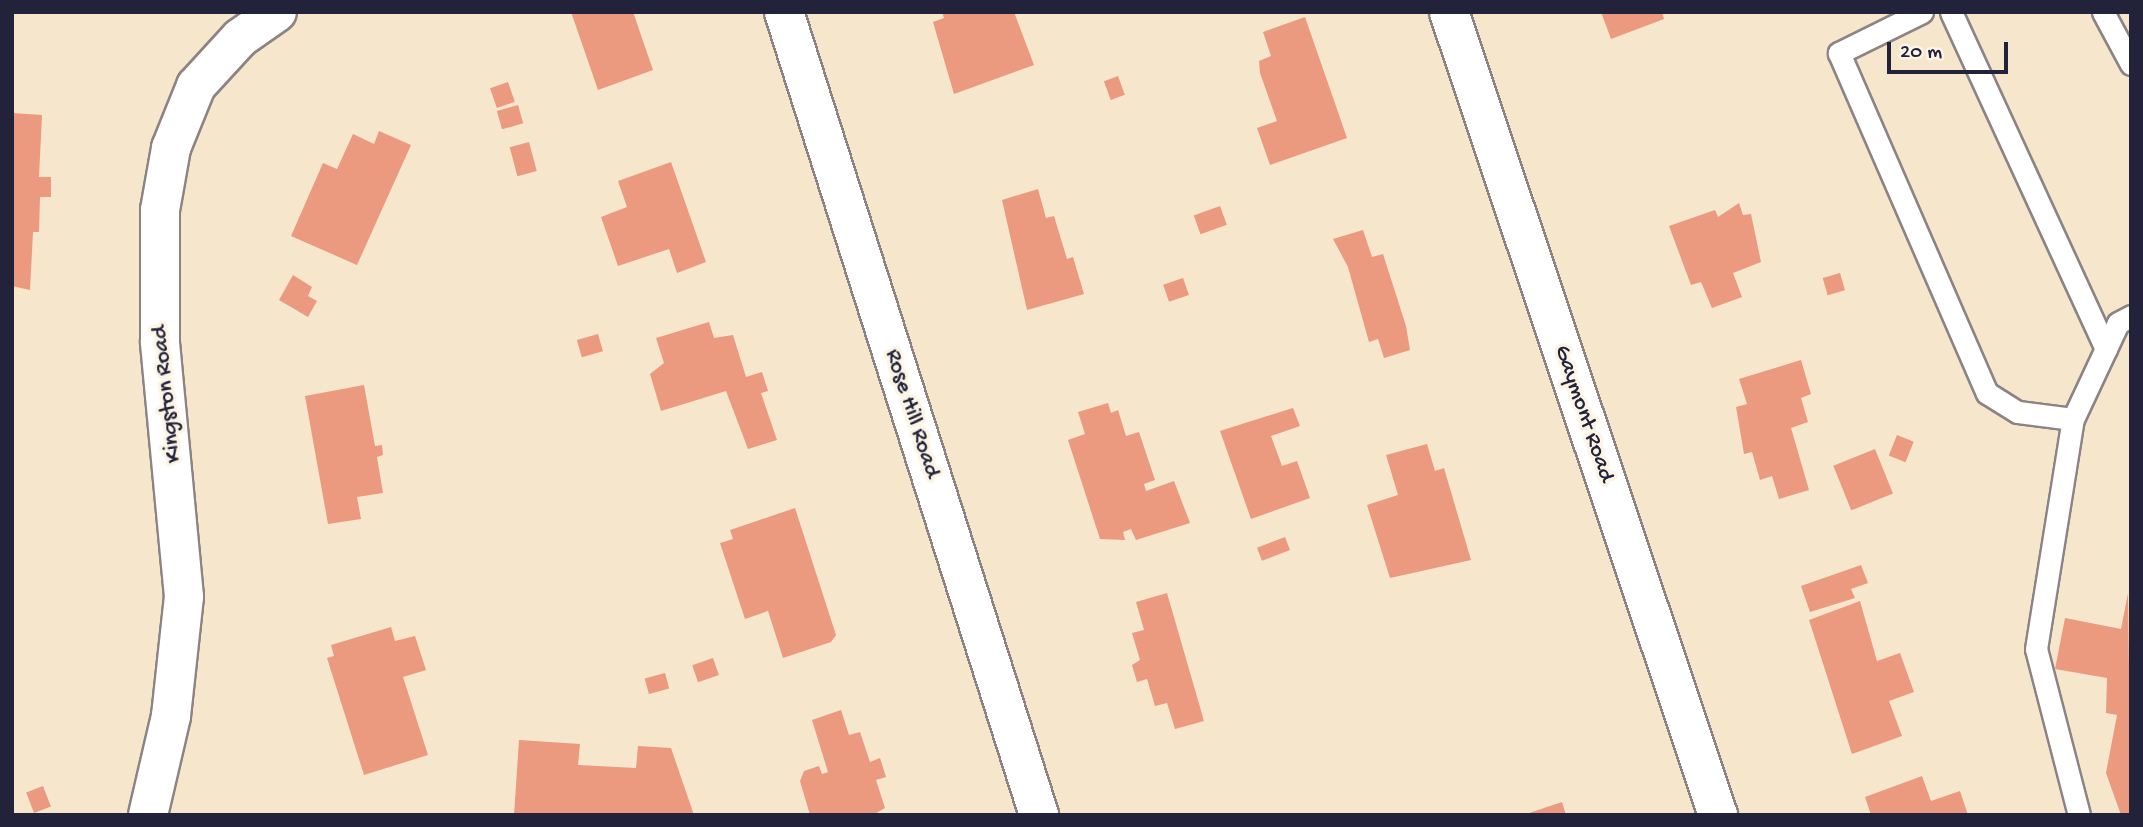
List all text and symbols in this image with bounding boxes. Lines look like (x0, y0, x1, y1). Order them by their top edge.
scale bar (1891, 28, 2012, 72)
text: 20 m (1900, 41, 1942, 66)
street label: Kingston Road (147, 324, 189, 464)
street label: Gaymont Road (1547, 342, 1619, 486)
street label: Rose Hill Road (877, 346, 945, 482)

